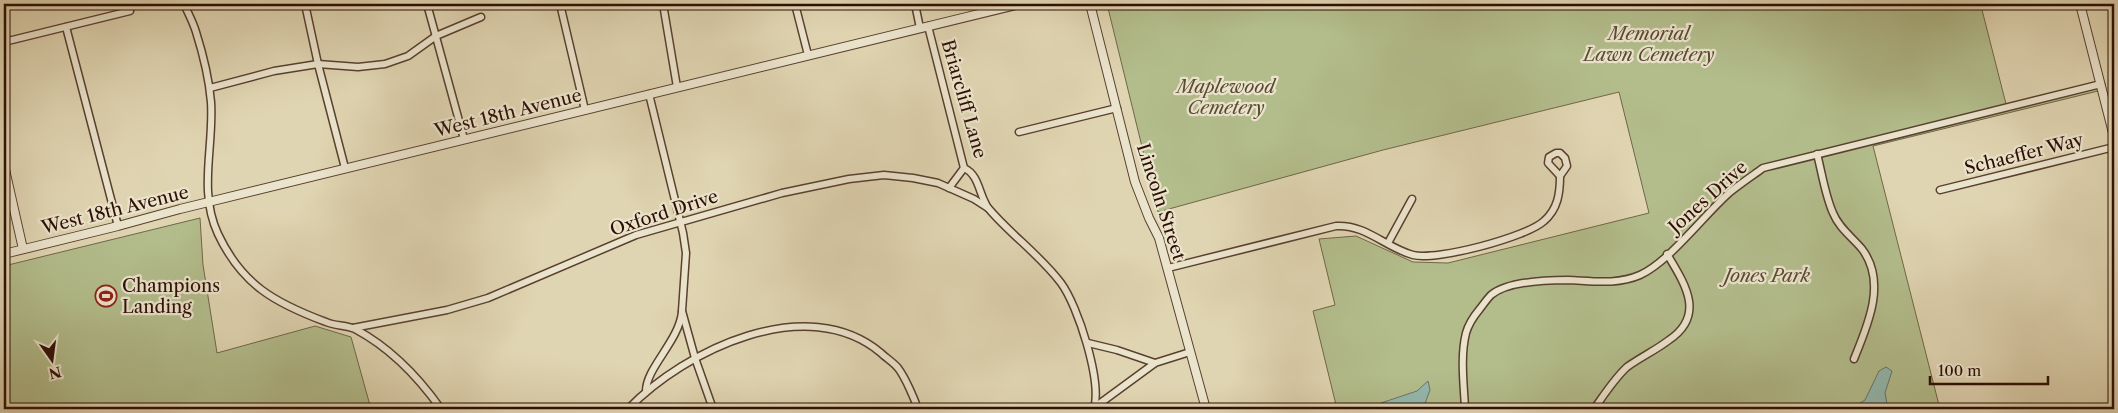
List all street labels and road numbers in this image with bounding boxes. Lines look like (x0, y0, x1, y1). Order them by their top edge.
street label: Briarcliff Lane (937, 37, 991, 161)
street label: West 18th Avenue (431, 84, 584, 142)
street label: Schaeffer Way (1962, 128, 2087, 179)
street label: Lincoln Street (1132, 141, 1190, 264)
street label: Jones Drive (1662, 156, 1752, 240)
street label: West 18th Avenue (38, 181, 191, 239)
street label: Oxford Drive (607, 185, 721, 241)

